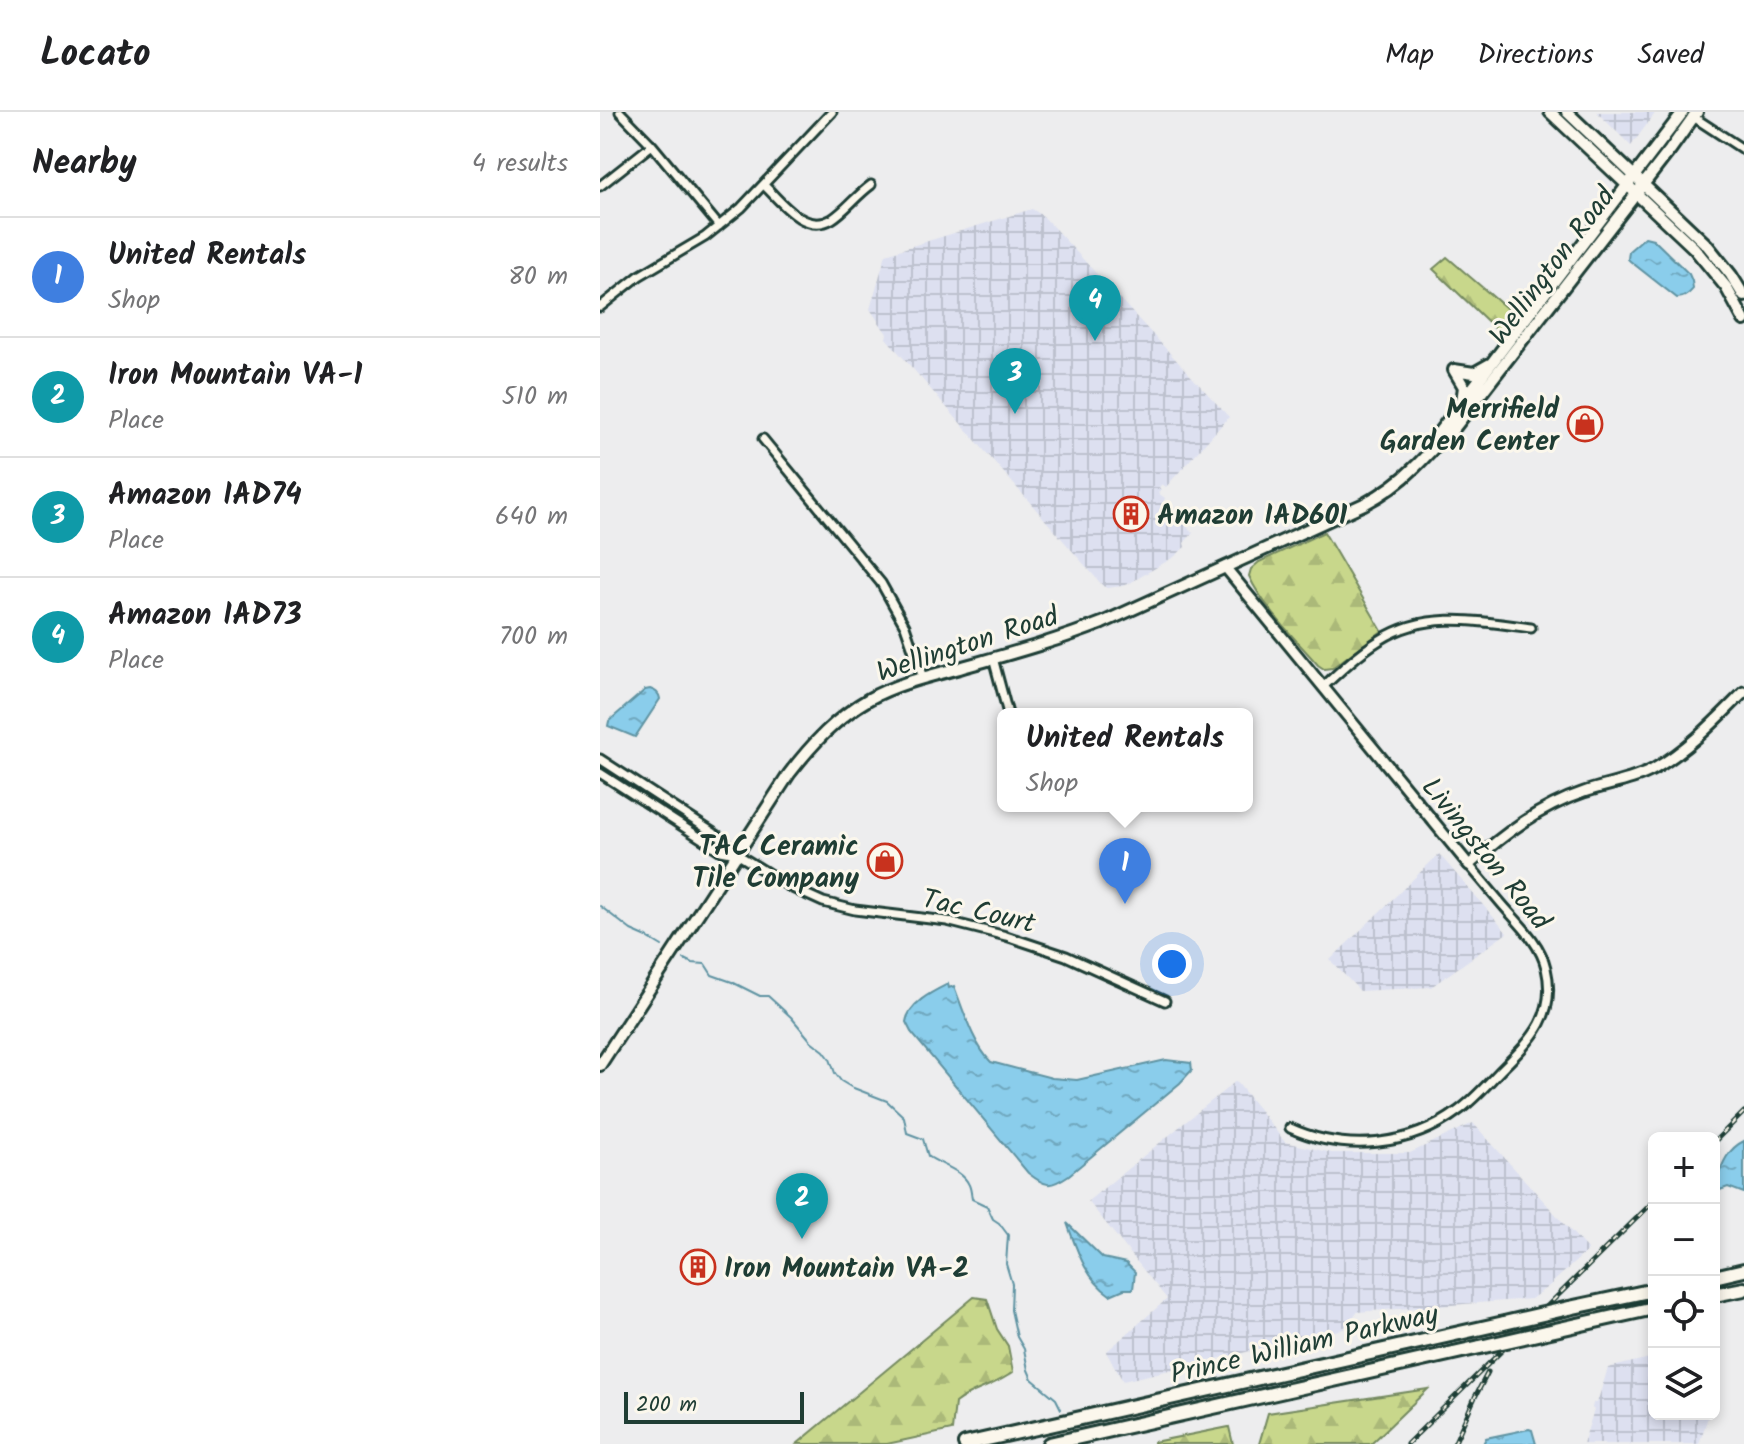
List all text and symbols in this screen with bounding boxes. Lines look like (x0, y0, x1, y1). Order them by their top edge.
text: Locato (40, 25, 151, 85)
text: Map (1385, 33, 1434, 78)
text: Directions (1478, 33, 1594, 78)
text: Saved (1638, 33, 1704, 78)
text: Nearby (32, 137, 137, 191)
text: 4 results (472, 143, 568, 185)
street label: Wellington Road (1478, 177, 1628, 355)
text: United Rentals (108, 232, 306, 280)
text: 1 (54, 256, 62, 298)
text: 80 m (508, 256, 568, 298)
pin: 4 (1069, 275, 1121, 341)
text: Shop (108, 280, 160, 322)
pin: 3 (989, 348, 1041, 414)
text: Iron Mountain VA-1 (108, 352, 362, 400)
text: 2 (50, 376, 66, 418)
text: 510 m (502, 376, 568, 418)
place label: Merrifield Garden Center (1380, 388, 1561, 465)
text: Place (108, 400, 164, 442)
shop icon: Merrifield Garden Center (1566, 405, 1604, 443)
text: Amazon IAD74 (108, 472, 302, 520)
place label: Amazon IAD601 (1157, 494, 1348, 539)
building icon: Amazon IAD601 (1112, 495, 1150, 533)
text: 3 (51, 496, 65, 538)
text: 640 m (495, 496, 568, 538)
text: Place (108, 520, 164, 562)
text: Amazon IAD73 (108, 592, 302, 640)
street label: Wellington Road (871, 594, 1066, 696)
text: 4 (51, 616, 65, 658)
text: 700 m (499, 616, 568, 658)
text: Place (108, 640, 164, 682)
popup (997, 708, 1253, 812)
text: United Rentals (1026, 715, 1224, 763)
text: Shop (1026, 763, 1078, 805)
street label: Livingston Road (1409, 768, 1562, 942)
place label: TAC Ceramic Tile Company (692, 825, 859, 902)
pin: 1 (1099, 838, 1151, 904)
shop icon: TAC Ceramic Tile Company (866, 842, 904, 880)
street label: Tac Court (917, 878, 1041, 948)
your location (1152, 944, 1192, 984)
map controls (1648, 1132, 1720, 1420)
button: + (1648, 1132, 1720, 1204)
pin: 2 (776, 1173, 828, 1239)
button: − (1648, 1204, 1720, 1276)
place label: Iron Mountain VA-2 (724, 1247, 969, 1292)
building icon: Iron Mountain VA-2 (679, 1248, 717, 1286)
button: locate (1648, 1276, 1720, 1348)
street label: Prince William Parkway (1166, 1293, 1444, 1398)
button: layers (1648, 1348, 1720, 1420)
scale bar (624, 1388, 804, 1424)
text: 200 m (636, 1388, 697, 1423)

